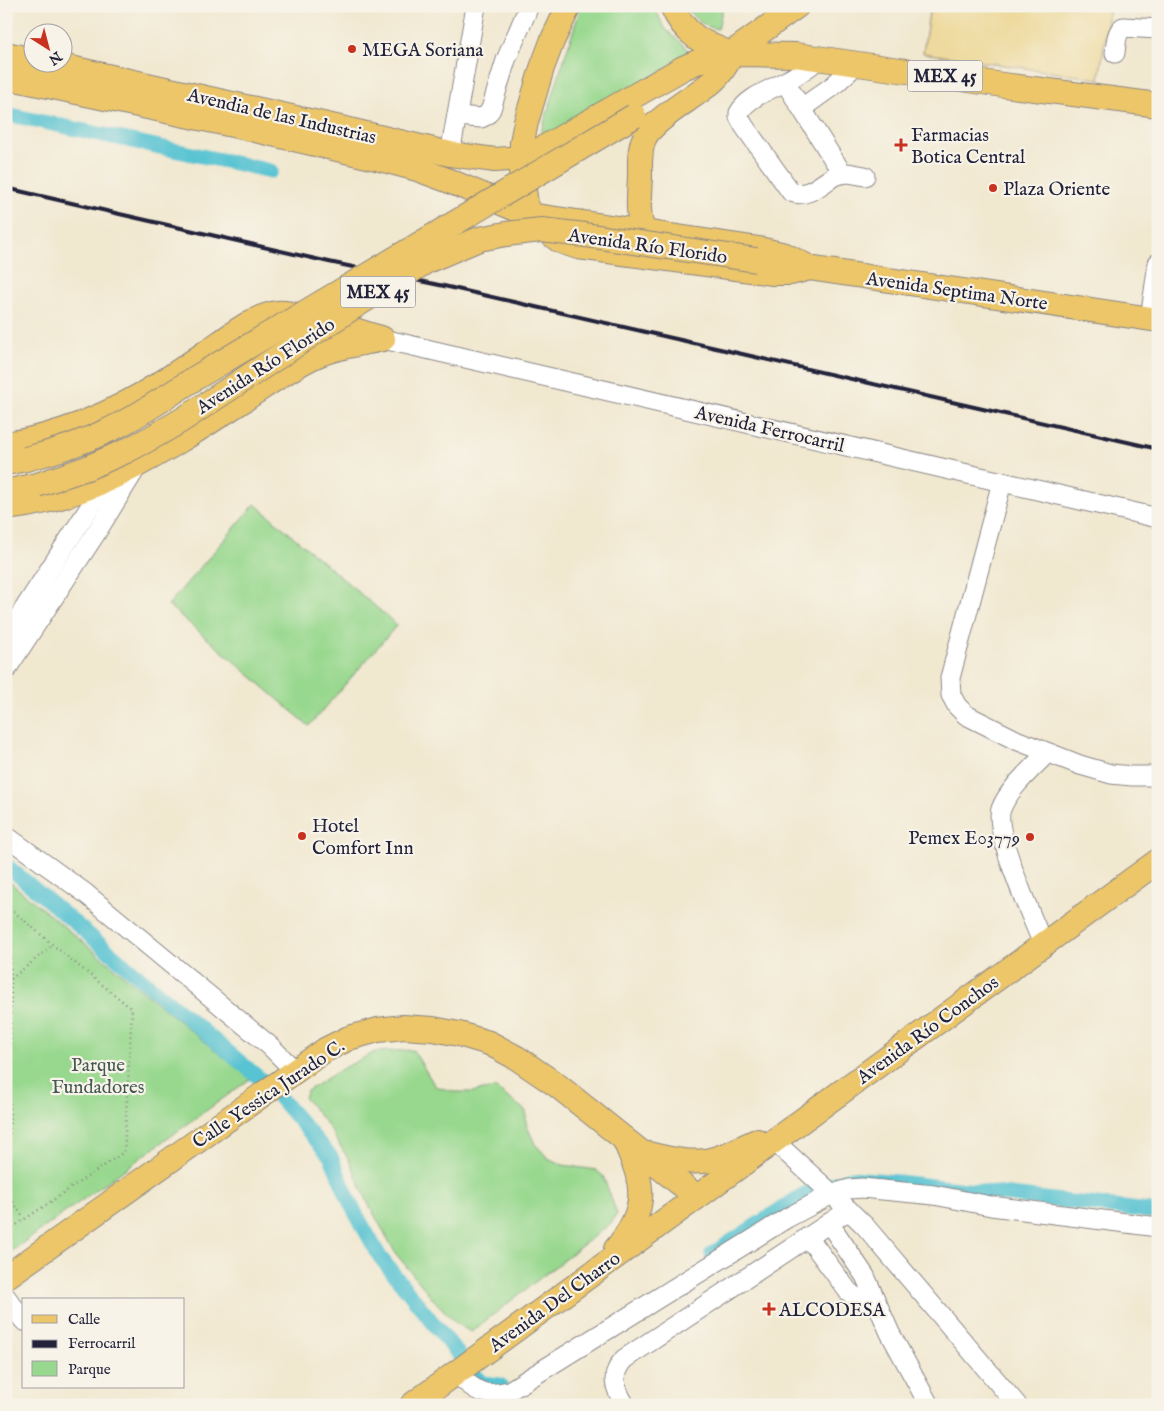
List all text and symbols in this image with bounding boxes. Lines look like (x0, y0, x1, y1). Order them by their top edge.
north arrow (22, 22, 72, 72)
place label: MEGA Soriana (362, 39, 484, 63)
marker: MEGA Soriana (346, 43, 358, 55)
text: N (45, 46, 66, 69)
road number: MEX 45 (908, 60, 982, 92)
street label: Avendia de las Industrias (184, 83, 378, 150)
place label: Farmacias Botica Central (911, 124, 1026, 170)
marker: Farmacias Botica Central (895, 139, 907, 151)
place label: Plaza Oriente (1003, 178, 1111, 202)
marker: Plaza Oriente (987, 182, 999, 194)
street label: Avenida Río Florido (566, 224, 729, 270)
street label: Avenida Septima Norte (864, 267, 1049, 317)
road number: MEX 45 (340, 276, 416, 308)
street label: Avenida Río Florido (191, 313, 340, 421)
street label: Avenida Ferrocarril (692, 401, 847, 459)
place label: Hotel Comfort Inn (312, 815, 414, 861)
place label: Pemex E03779 (908, 827, 1020, 851)
marker: Hotel Comfort Inn (296, 830, 308, 842)
marker: Pemex E03779 (1024, 831, 1036, 843)
street label: Avenida Río Conchos (852, 971, 1004, 1091)
street label: Calle Yessica Jurado C. (188, 1035, 350, 1155)
park label: Parque Fundadores (52, 1054, 144, 1100)
street label: Avenida Del Charro (484, 1247, 626, 1359)
legend (22, 1298, 185, 1388)
place label: ALCODESA (778, 1299, 886, 1323)
marker: ALCODESA (763, 1303, 775, 1315)
text: Calle (68, 1310, 100, 1329)
text: Ferrocarril (68, 1334, 136, 1353)
text: Parque (68, 1360, 111, 1379)

